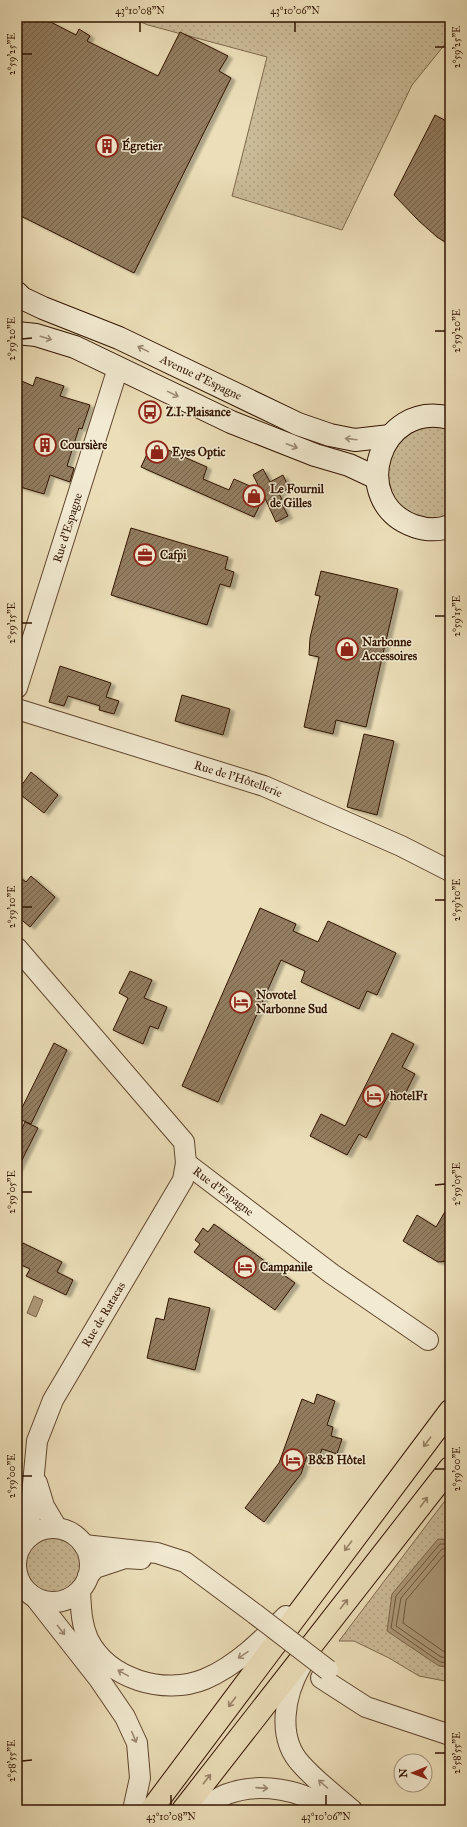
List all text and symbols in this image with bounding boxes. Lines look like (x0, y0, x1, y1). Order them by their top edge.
text: 43°10'08"N (115, 5, 165, 17)
text: 43°10'06"N (270, 5, 320, 17)
text: 2°59'25"E (451, 26, 463, 68)
text: 2°59'25"E (6, 33, 18, 75)
building icon: Égretier (94, 133, 120, 159)
place label: Égretier (122, 137, 163, 154)
text: 2°59'20"E (451, 309, 463, 353)
text: 2°59'20"E (6, 317, 18, 361)
one-way arrow (40, 335, 53, 342)
one-way arrow (137, 345, 149, 352)
street label: Avenue d'Espagne (157, 351, 244, 403)
one-way arrow (167, 391, 179, 398)
bus stop icon: Z.I. Plaisance (137, 399, 163, 425)
place label: Z.I. Plaisance (166, 405, 231, 419)
building icon: Coursière (32, 432, 58, 458)
one-way arrow (345, 435, 358, 443)
place label: Coursière (60, 438, 107, 452)
shop icon: Eyes Optic (144, 439, 170, 465)
one-way arrow (286, 443, 298, 451)
place label: Eyes Optic (172, 445, 226, 460)
place label: Le Fournil de Gilles (270, 482, 325, 510)
shop icon: Le Fournil de Gilles (241, 483, 267, 509)
street label: Rue d'Espagne (50, 491, 85, 564)
office icon: Cafpi (132, 542, 158, 568)
place label: Cafpi (160, 548, 187, 563)
text: 2°59'15"E (451, 595, 463, 637)
text: 2°59'15"E (6, 602, 18, 644)
place label: Narbonne Accessoires (361, 635, 418, 663)
shop icon: Narbonne Accessoires (334, 636, 360, 662)
street label: Rue de l'Hôtellerie (192, 758, 285, 800)
text: 2°59'10"E (451, 879, 463, 921)
text: 2°59'10"E (6, 886, 18, 928)
place label: Novotel Narbonne Sud (256, 988, 328, 1016)
hotel icon: Novotel Narbonne Sud (228, 989, 254, 1015)
hotel icon: hotelF1 (361, 1083, 387, 1109)
place label: hotelF1 (389, 1089, 428, 1103)
text: 2°59'05"E (451, 1162, 463, 1206)
street label: Rue d'Espagne (190, 1164, 256, 1219)
text: 2°59'05"E (6, 1170, 18, 1214)
hotel icon: Campanile (232, 1254, 258, 1280)
place label: Campanile (260, 1260, 312, 1275)
street label: Rue de Ratacas (79, 1279, 128, 1350)
one-way arrow (422, 1437, 431, 1448)
hotel icon: B&B Hôtel (280, 1447, 306, 1473)
text: 2°59'00"E (451, 1447, 463, 1491)
place label: B&B Hôtel (308, 1453, 366, 1467)
text: 2°59'00"E (6, 1454, 18, 1498)
one-way arrow (420, 1497, 429, 1508)
one-way arrow (344, 1541, 352, 1552)
one-way arrow (340, 1599, 348, 1610)
one-way arrow (56, 1625, 65, 1636)
one-way arrow (238, 1651, 249, 1659)
one-way arrow (117, 1668, 129, 1676)
one-way arrow (228, 1696, 236, 1707)
one-way arrow (131, 1731, 138, 1743)
text: 2°58'55"E (451, 1732, 463, 1774)
text: 2°58'55"E (6, 1740, 18, 1782)
north arrow (393, 1753, 433, 1793)
text: N (397, 1768, 410, 1778)
one-way arrow (203, 1774, 211, 1785)
one-way arrow (318, 1780, 328, 1789)
one-way arrow (255, 1784, 268, 1792)
text: 43°10'08"N (146, 1811, 196, 1823)
text: 43°10'06"N (301, 1811, 351, 1823)

